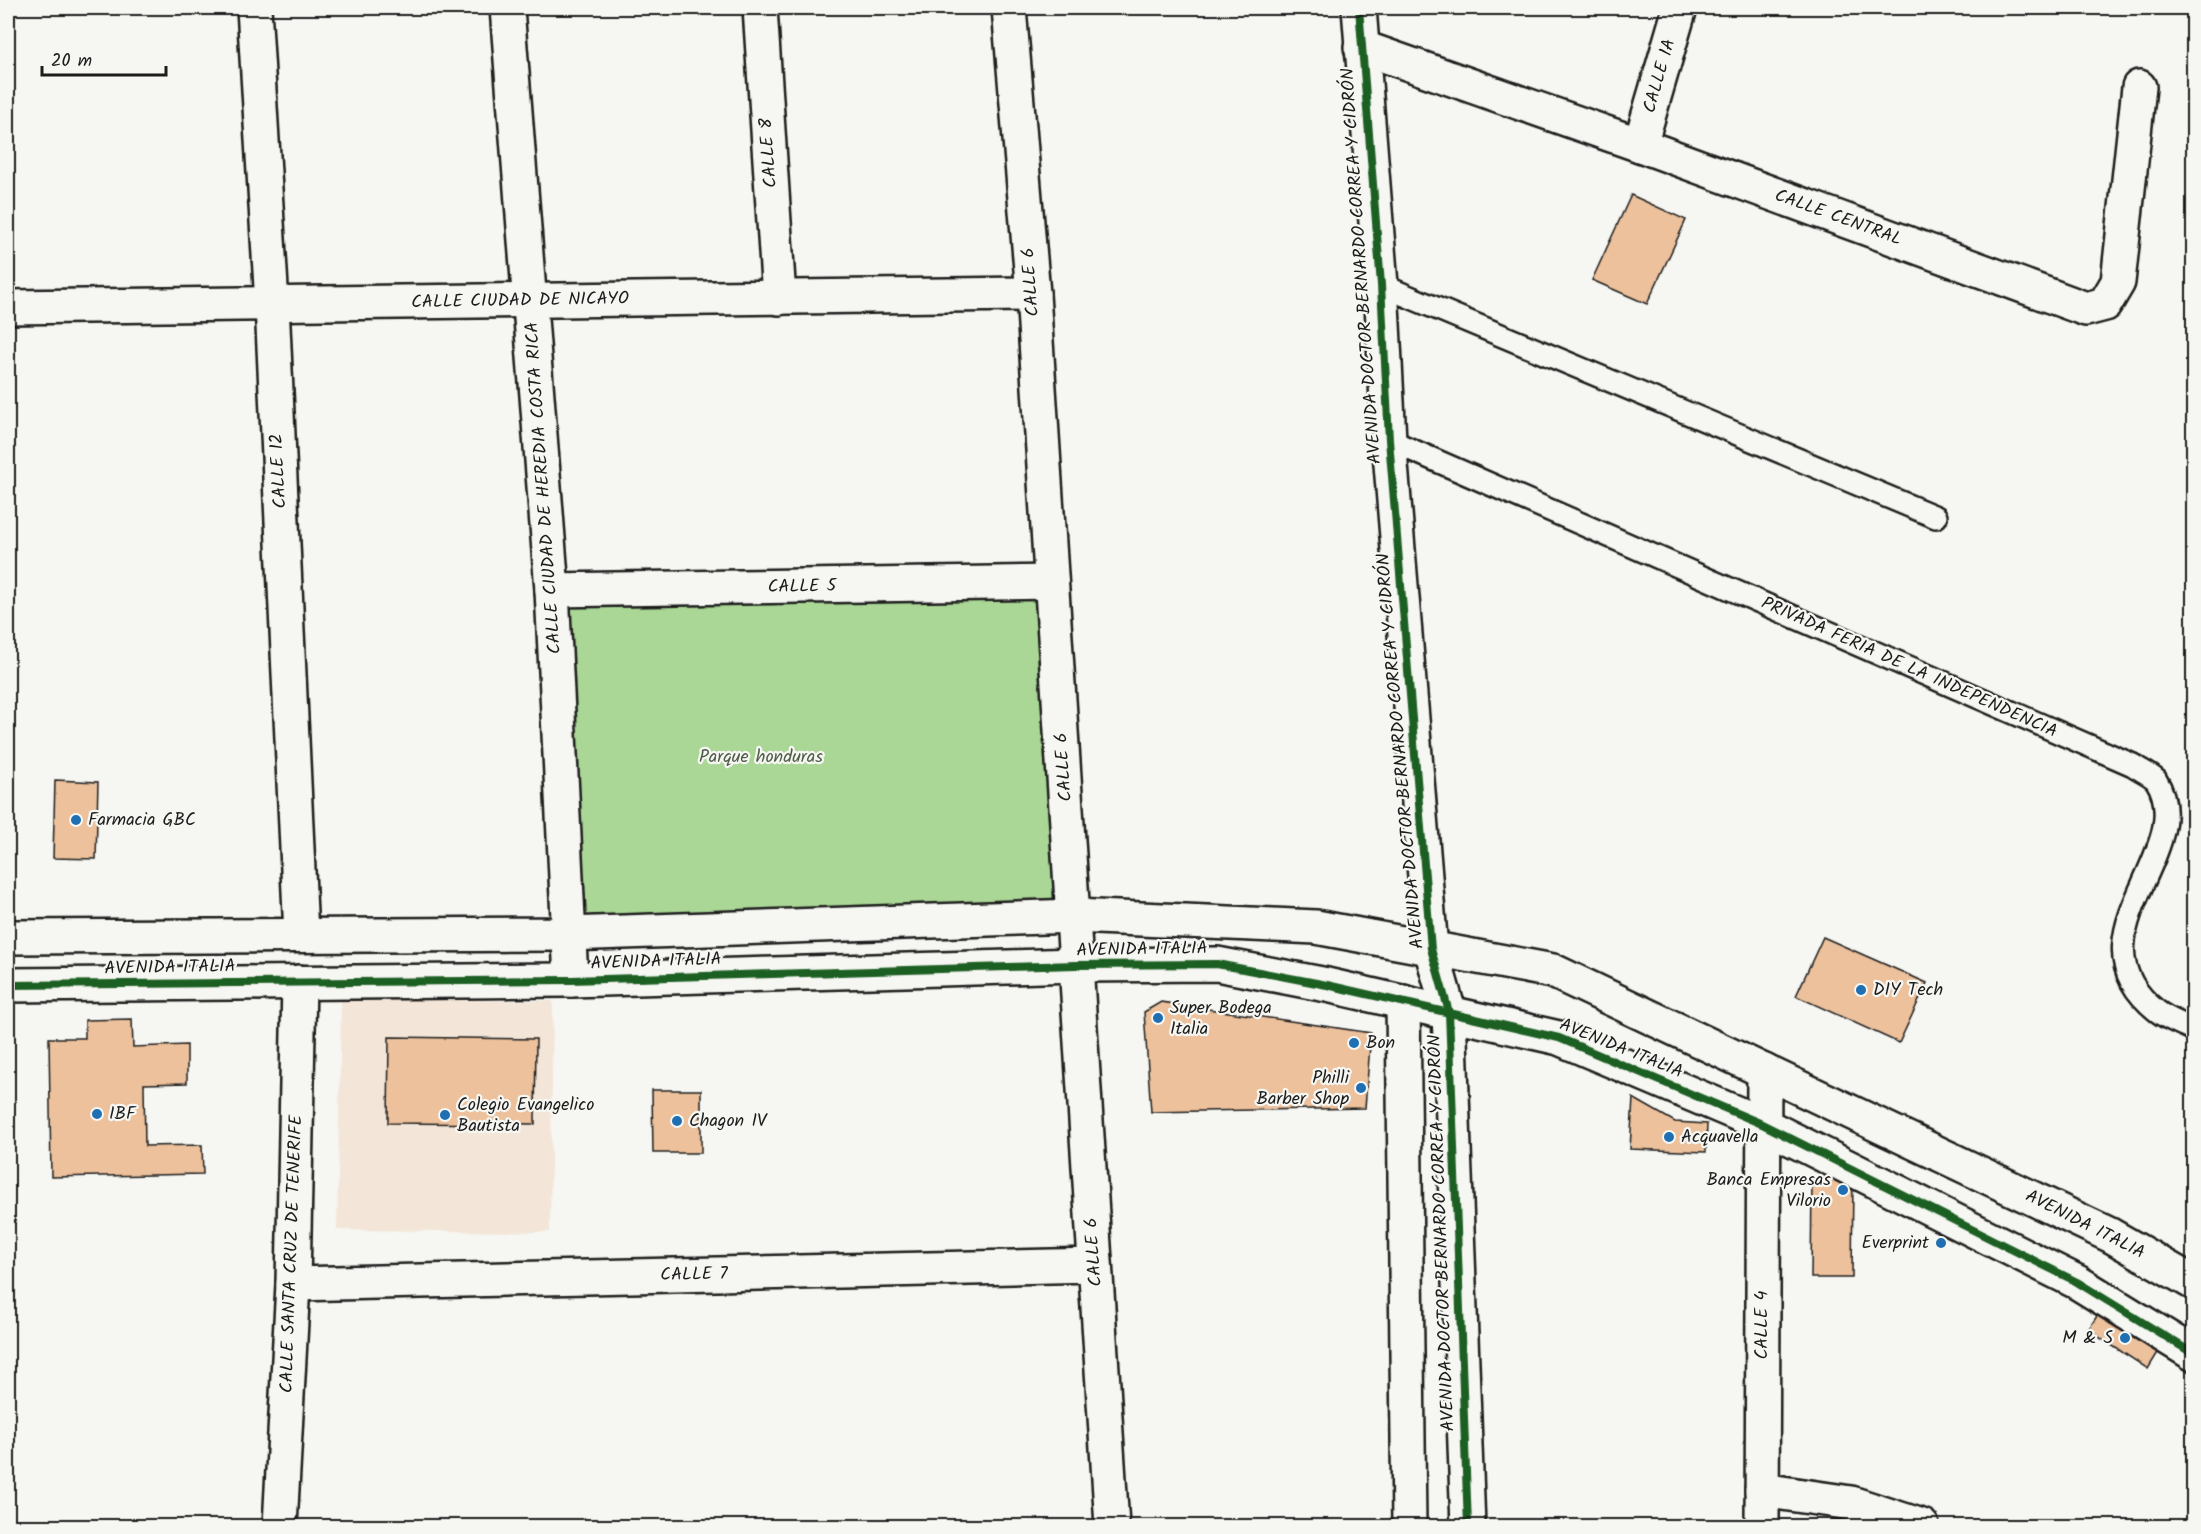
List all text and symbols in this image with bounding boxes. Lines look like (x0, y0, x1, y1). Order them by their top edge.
street label: CALLE 1A (1636, 36, 1684, 116)
scale bar (42, 39, 166, 77)
text: 20 m (51, 47, 92, 76)
street label: AVENIDA DOCTOR BERNARDO CORREA Y CIDRÓN (1334, 67, 1390, 465)
street label: CALLE 8 (752, 117, 786, 189)
street label: CALLE CENTRAL (1770, 182, 1906, 254)
street label: CALLE 6 (1014, 247, 1048, 317)
street label: CALLE CIUDAD DE NICAYO (411, 285, 629, 317)
street label: CALLE CIUDAD DE HEREDIA COSTA RICA (518, 321, 570, 655)
street label: CALLE 12 (263, 433, 295, 509)
street label: AVENIDA DOCTOR BERNARDO CORREA Y CIDRÓN (1369, 552, 1433, 950)
street label: CALLE 5 (767, 572, 838, 602)
street label: PRIVADA FERIA DE LA INDEPENDENCIA (1756, 589, 2062, 747)
street label: CALLE 6 (1047, 732, 1081, 802)
park label: Parque honduras (699, 743, 823, 772)
place label: Farmacia GBC (88, 806, 196, 835)
marker: Farmacia GBC (69, 813, 83, 827)
street label: AVENIDA ITALIA (1076, 934, 1208, 966)
street label: AVENIDA ITALIA (590, 945, 722, 979)
street label: AVENIDA ITALIA (104, 952, 236, 984)
place label: DIY Tech (1873, 976, 1943, 1005)
marker: DIY Tech (1854, 983, 1868, 997)
place label: Super Bodega Italia (1170, 994, 1272, 1044)
marker: Super Bodega Italia (1151, 1011, 1165, 1025)
street label: AVENIDA ITALIA (1555, 1011, 1687, 1087)
place label: Bon (1366, 1029, 1395, 1058)
street label: AVENIDA DOCTOR BERNARDO CORREA Y CIDRÓN (1421, 1034, 1463, 1432)
marker: Bon (1347, 1036, 1361, 1050)
place label: Philli Barber Shop (1256, 1064, 1350, 1114)
marker: Philli Barber Shop (1354, 1081, 1368, 1095)
place label: Colegio Evangelico Bautista (457, 1091, 594, 1141)
place label: IBF (109, 1100, 137, 1129)
marker: IBF (90, 1107, 104, 1121)
place label: Chagon IV (689, 1107, 768, 1136)
marker: Colegio Evangelico Bautista (438, 1108, 452, 1122)
street label: CALLE SANTA CRUZ DE TENERIFE (273, 1114, 311, 1394)
marker: Chagon IV (670, 1114, 684, 1128)
place label: Acquavella (1681, 1123, 1759, 1152)
marker: Acquavella (1662, 1130, 1676, 1144)
place label: Banca Empresas Vilorio (1707, 1166, 1831, 1216)
street label: AVENIDA ITALIA (2020, 1182, 2150, 1268)
marker: Banca Empresas Vilorio (1836, 1183, 1850, 1197)
street label: CALLE 6 (1077, 1217, 1111, 1287)
place label: Everprint (1861, 1229, 1930, 1258)
marker: Everprint (1934, 1236, 1948, 1250)
street label: CALLE 7 (660, 1260, 729, 1290)
street label: CALLE 4 (1748, 1290, 1777, 1360)
place label: M & S (2062, 1324, 2113, 1353)
marker: M & S (2118, 1331, 2132, 1345)

